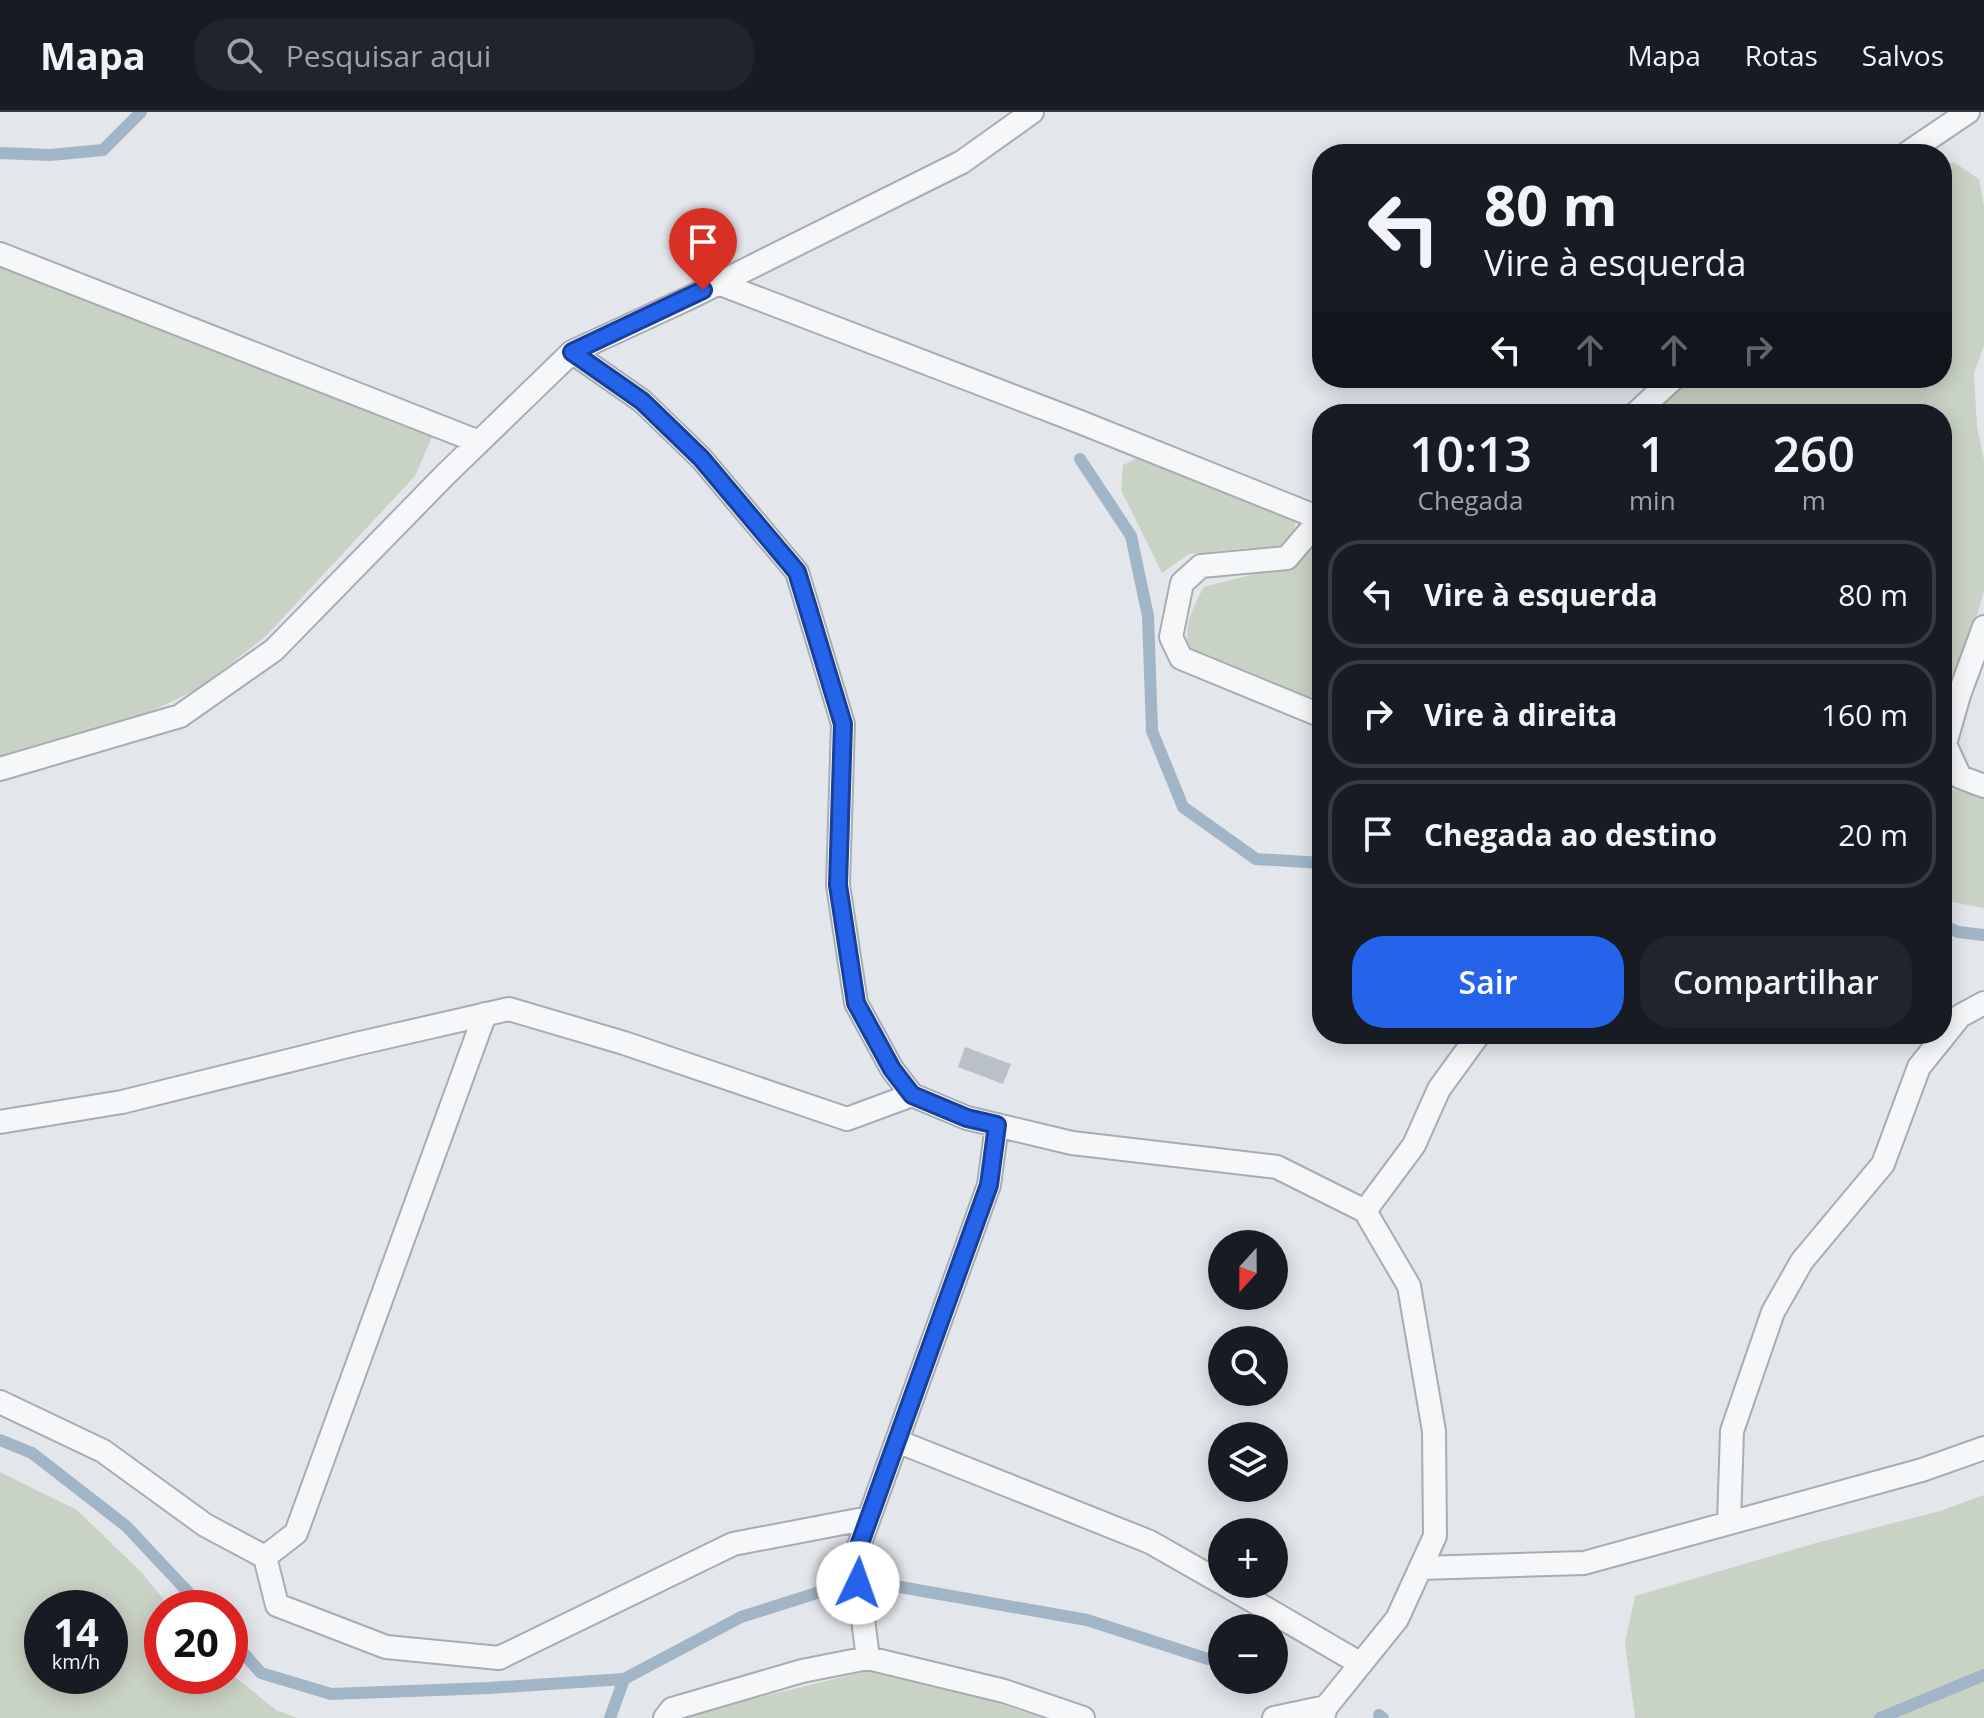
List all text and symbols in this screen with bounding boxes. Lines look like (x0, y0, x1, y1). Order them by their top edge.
search box (194, 19, 754, 91)
text: Mapa (40, 29, 146, 81)
icon: search (222, 33, 266, 77)
text: Pesquisar aqui (286, 35, 491, 76)
text: Mapa (1627, 36, 1701, 74)
text: Rotas (1745, 36, 1818, 74)
text: Salvos (1862, 36, 1944, 74)
text: 80 m (1484, 166, 1618, 242)
icon: left (1352, 176, 1456, 280)
pin (669, 208, 737, 290)
icon: arrive (681, 220, 725, 264)
text: Vire à esquerda (1484, 238, 1747, 287)
icon: left (1484, 328, 1528, 372)
icon: ahead (1568, 328, 1612, 372)
icon: ahead (1652, 328, 1696, 372)
icon: right (1736, 328, 1780, 372)
text: 10:13 (1409, 421, 1532, 486)
text: 1 (1639, 421, 1666, 486)
text: 260 (1773, 421, 1855, 486)
text: Chegada (1418, 482, 1523, 518)
text: min (1629, 482, 1676, 518)
text: m (1802, 482, 1826, 518)
icon: left (1356, 572, 1400, 616)
text: Vire à esquerda (1424, 574, 1658, 615)
text: 80 m (1838, 574, 1908, 615)
icon: right (1356, 692, 1400, 736)
text: Vire à direita (1424, 694, 1618, 735)
text: 160 m (1821, 694, 1908, 735)
icon: arrive (1356, 812, 1400, 856)
text: Chegada ao destino (1424, 814, 1717, 855)
text: 20 m (1838, 814, 1908, 855)
button: Sair (1352, 936, 1624, 1028)
button: Compartilhar (1640, 936, 1912, 1028)
north arrow (1208, 1230, 1288, 1310)
map controls (1208, 1230, 1288, 1694)
button: search (1208, 1326, 1288, 1406)
button: layers (1208, 1422, 1288, 1502)
button: + (1208, 1518, 1288, 1598)
position arrow (816, 1541, 900, 1625)
speed limit sign: 20 (144, 1590, 248, 1694)
text: 14 (53, 1604, 99, 1659)
button: − (1208, 1614, 1288, 1694)
text: km/h (52, 1648, 100, 1675)

